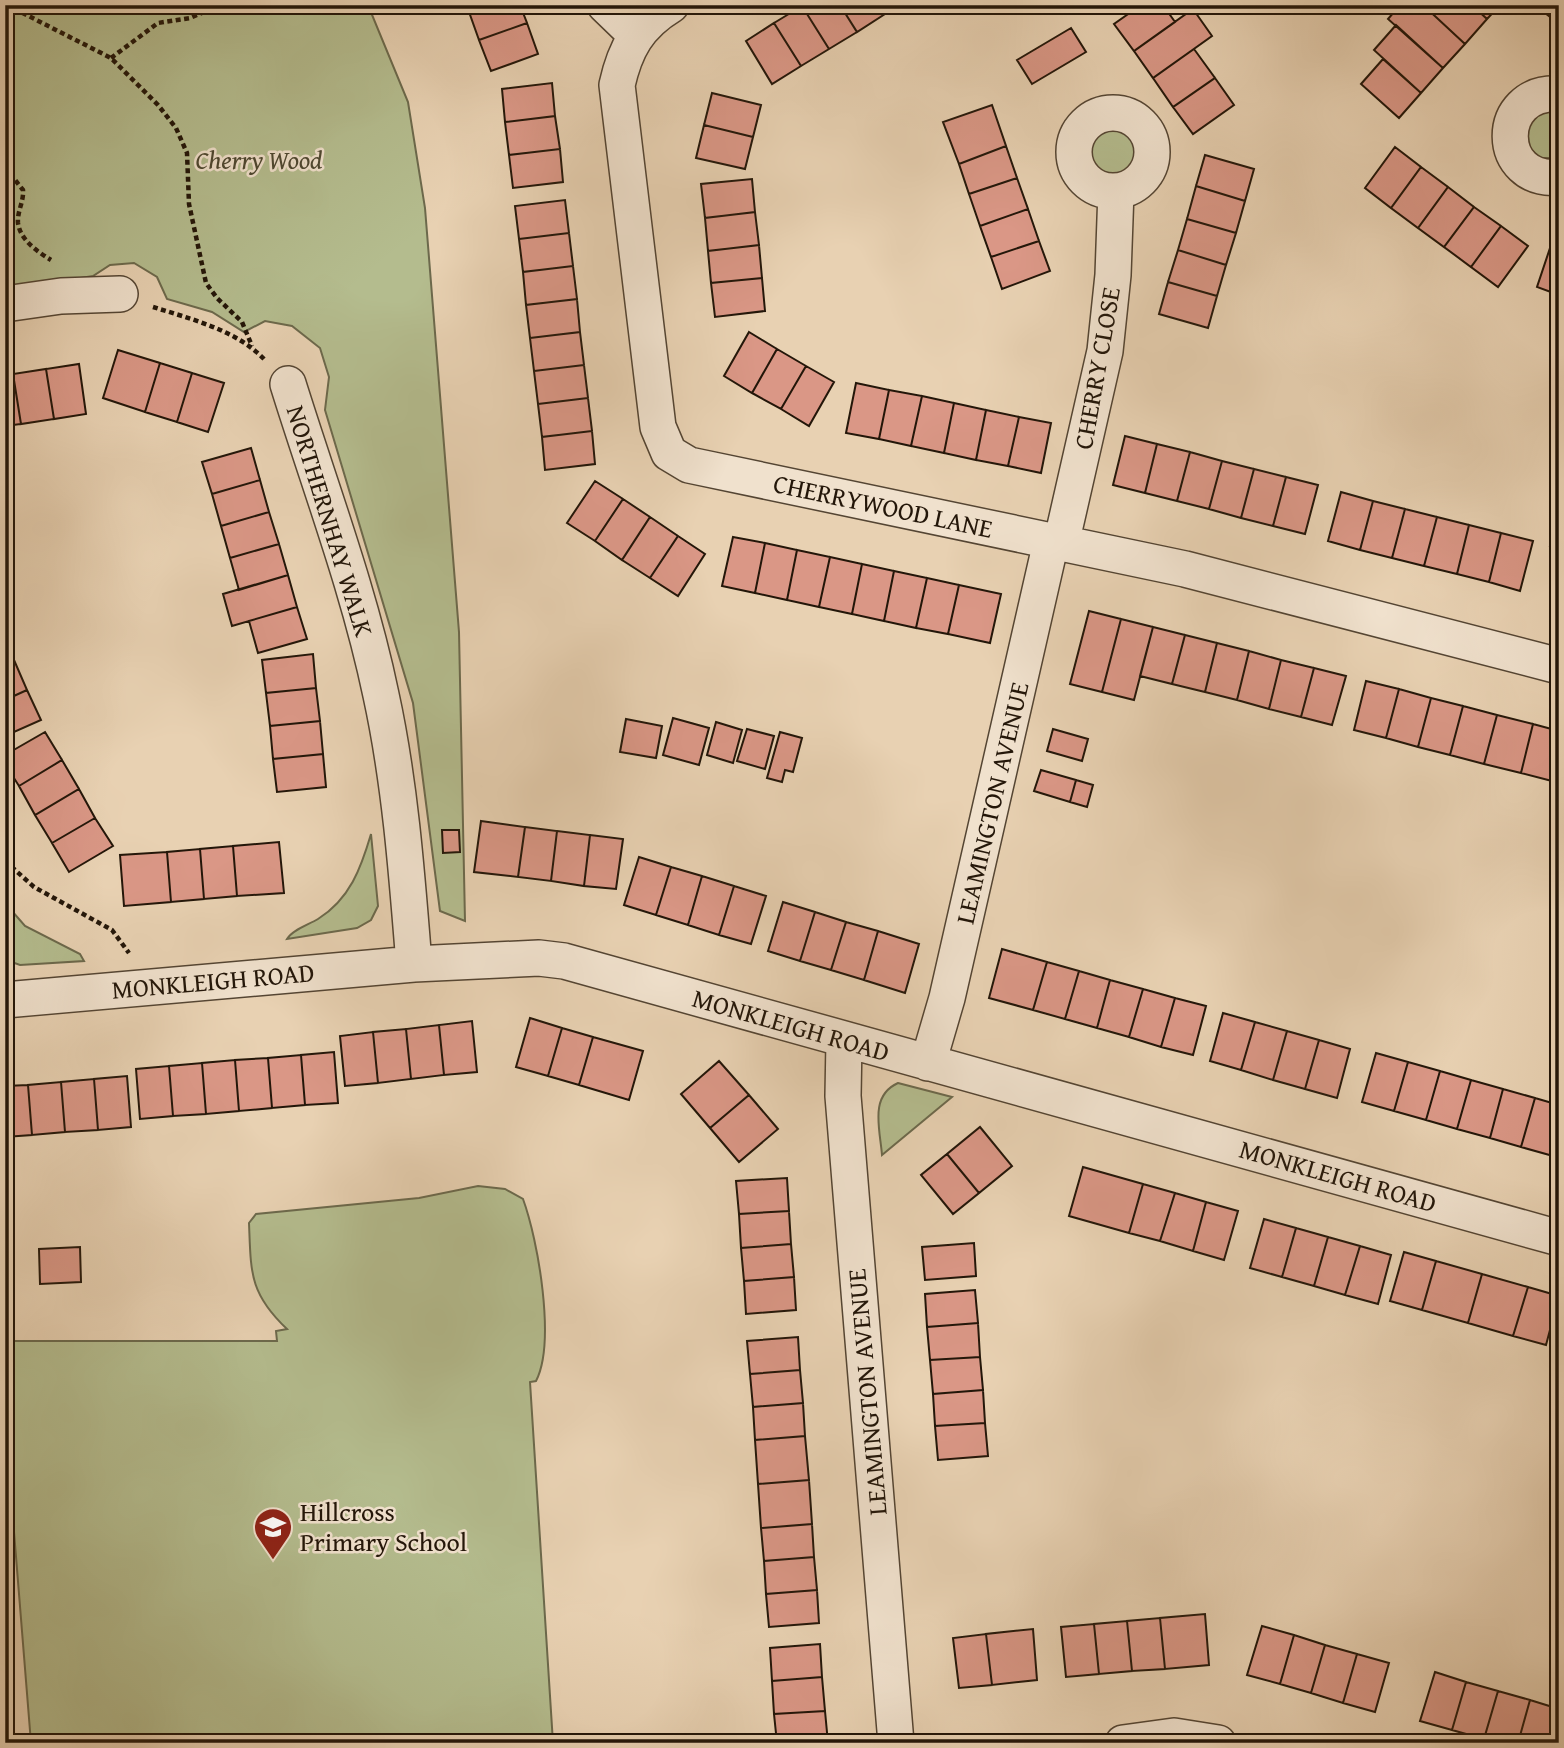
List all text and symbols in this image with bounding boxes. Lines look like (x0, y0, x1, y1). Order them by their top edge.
park label: Cherry Wood (195, 140, 323, 179)
street label: CHERRY CLOSE (1063, 284, 1130, 452)
street label: NORTHERNHAY WALK (277, 400, 384, 642)
street label: CHERRYWOOD LANE (770, 463, 996, 548)
street label: LEAMINGTON AVENUE (945, 678, 1038, 928)
street label: MONKLEIGH ROAD (110, 952, 316, 1009)
street label: MONKLEIGH ROAD (688, 978, 894, 1071)
street label: MONKLEIGH ROAD (1235, 1129, 1441, 1222)
street label: LEAMINGTON AVENUE (836, 1267, 897, 1517)
place label: Hillcross Primary School (300, 1492, 467, 1561)
school or university icon: Hillcross Primary School (252, 1506, 294, 1561)

